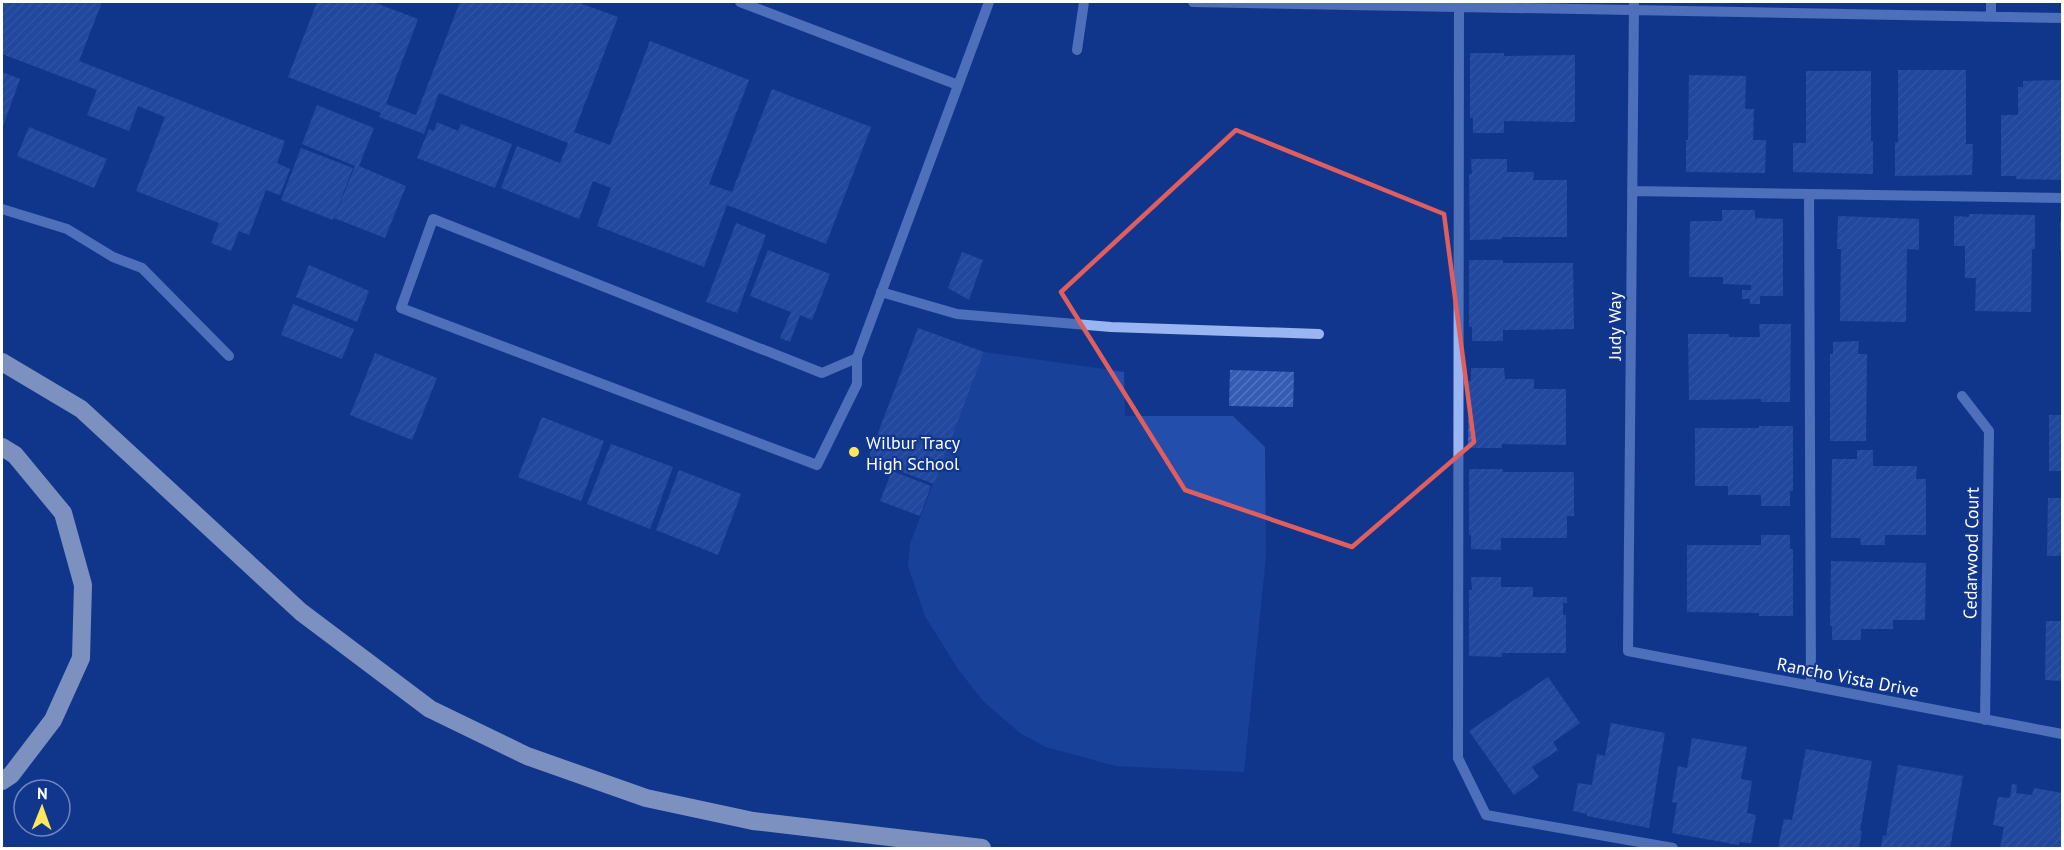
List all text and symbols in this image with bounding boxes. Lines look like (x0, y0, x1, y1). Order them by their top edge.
street label: Judy Way (1603, 291, 1626, 361)
place label: Wilbur Tracy High School (866, 431, 961, 475)
marker: Wilbur Tracy High School (847, 445, 861, 459)
street label: Cedarwood Court (1958, 487, 1984, 619)
street label: Rancho Vista Drive (1775, 652, 1921, 702)
north arrow (12, 778, 72, 838)
text: N (37, 783, 48, 803)

